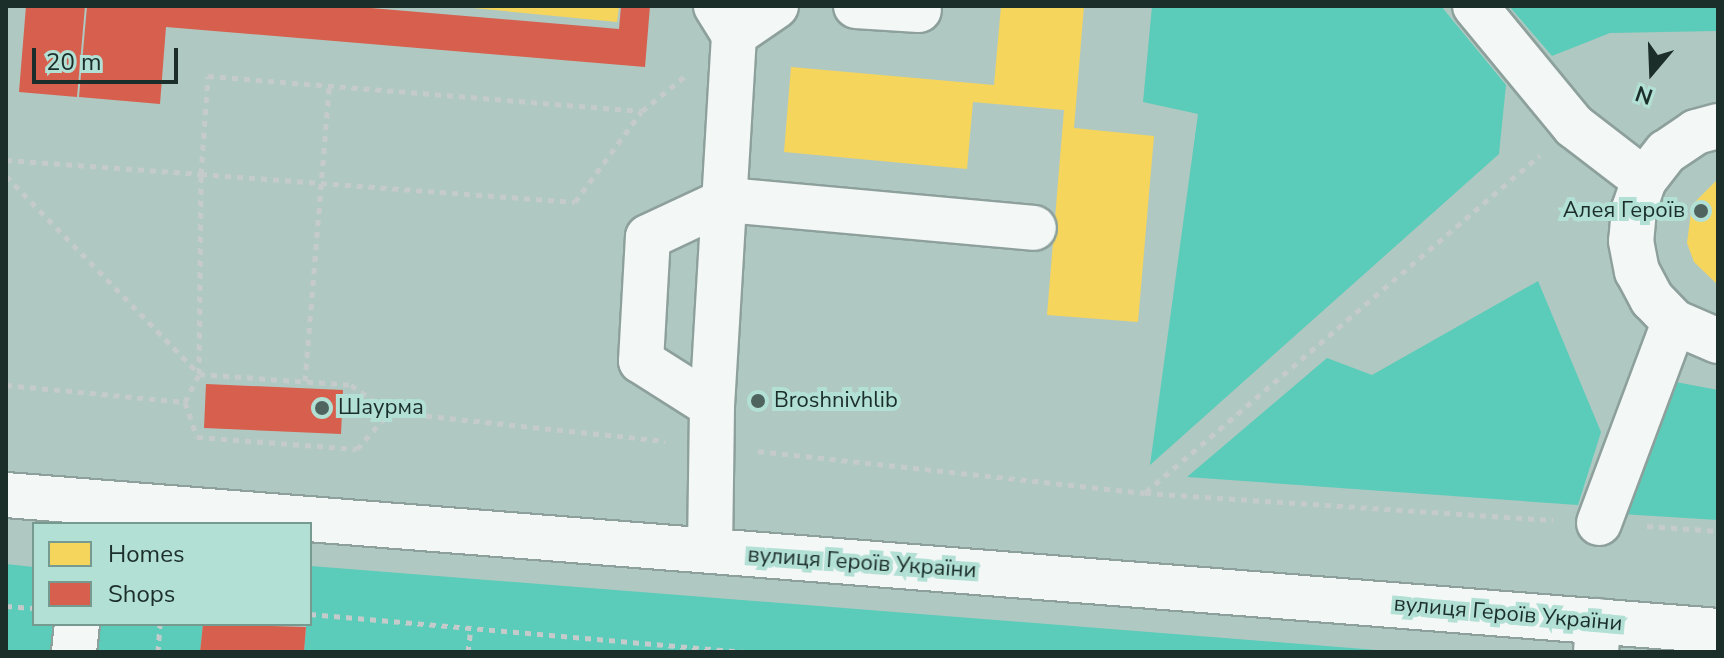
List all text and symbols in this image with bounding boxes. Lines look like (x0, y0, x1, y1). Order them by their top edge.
scale bar (36, 32, 182, 82)
north arrow (1612, 32, 1692, 112)
text: 20 m (46, 46, 102, 78)
text: N (1632, 78, 1657, 112)
place label: Алея Героїв (1563, 198, 1685, 224)
marker: Алея Героїв (1692, 202, 1710, 220)
place label: Broshnivhlib (774, 388, 898, 414)
marker: Broshnivhlib (749, 392, 767, 410)
place label: Шаурма (338, 395, 424, 421)
marker: Шаурма (313, 399, 331, 417)
legend (32, 522, 312, 626)
text: Homes (108, 538, 184, 570)
street label: вулиця Героїв України (747, 542, 977, 584)
text: Shops (108, 578, 175, 610)
street label: вулиця Героїв України (1393, 591, 1623, 637)

